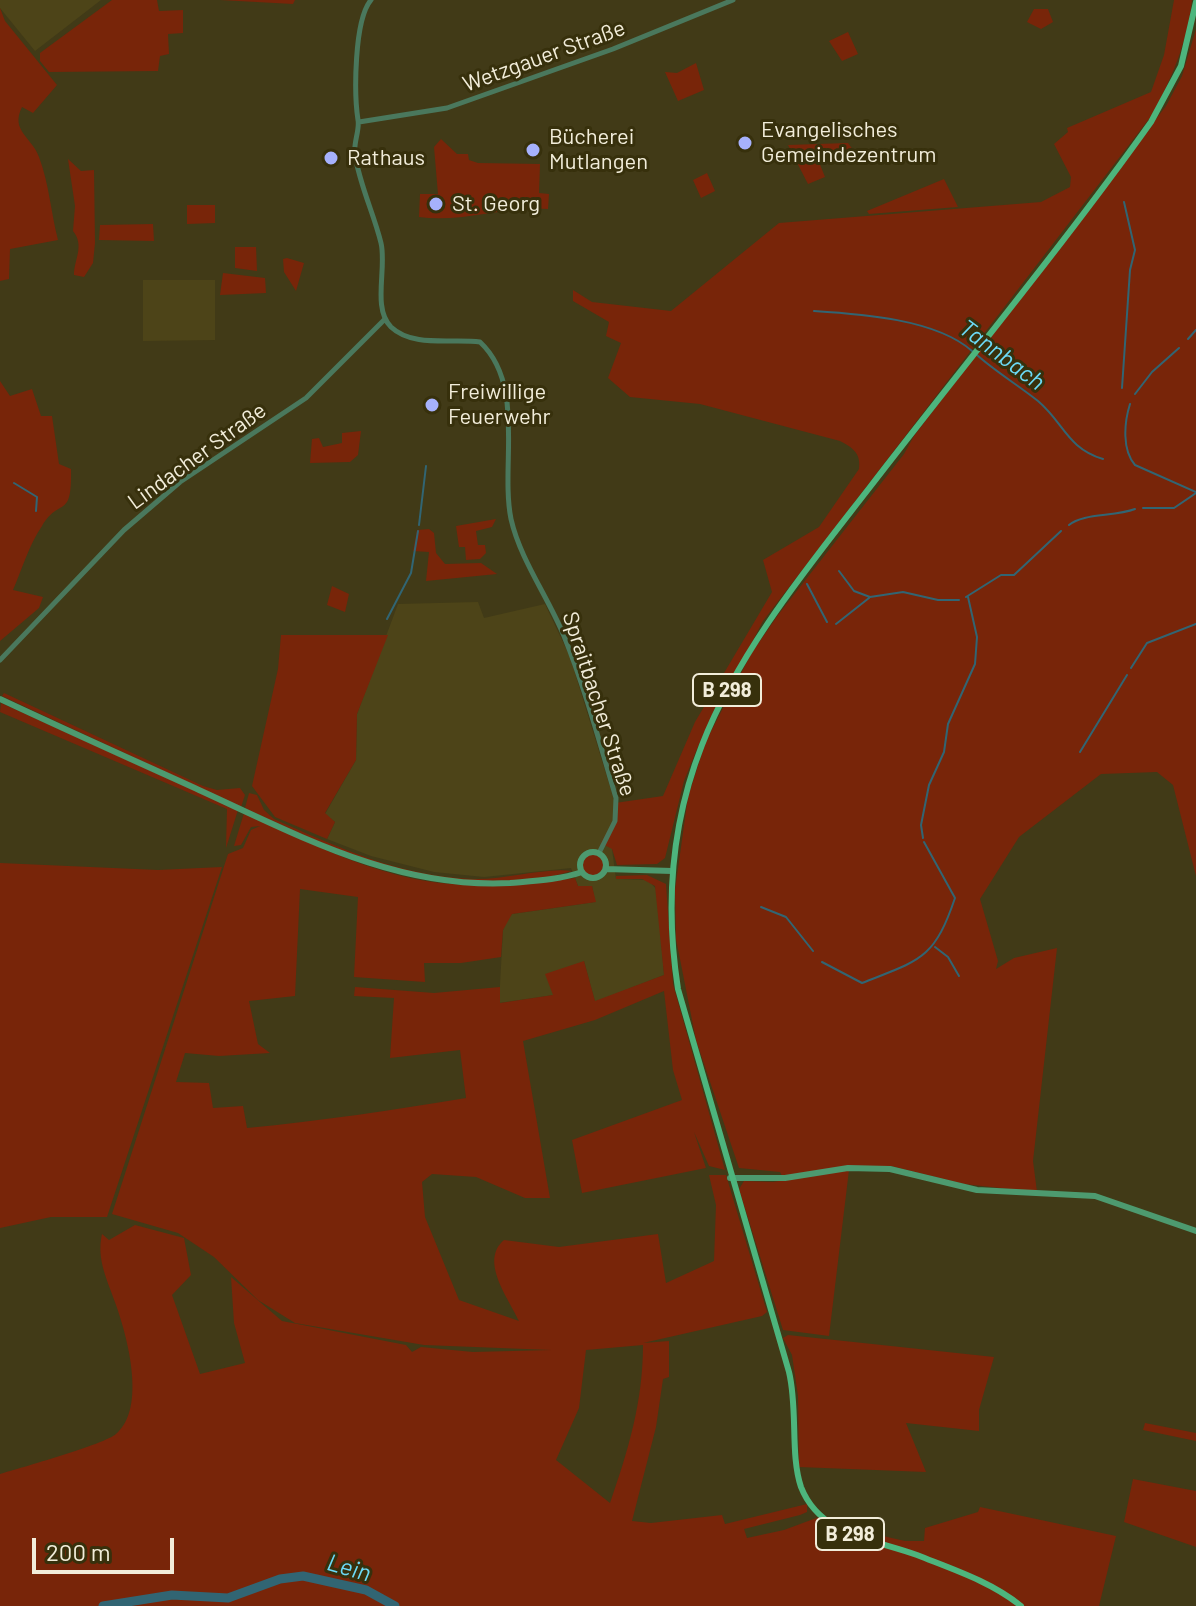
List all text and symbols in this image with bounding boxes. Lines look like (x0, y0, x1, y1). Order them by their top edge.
street label: Wetzgauer Straße (459, 14, 629, 98)
place label: Evangelisches Gemeindezentrum (761, 117, 936, 168)
place label: Bücherei Mutlangen (549, 124, 648, 176)
marker: Evangelisches Gemeindezentrum (736, 134, 754, 152)
marker: Bücherei Mutlangen (524, 141, 542, 159)
place label: Rathaus (347, 145, 425, 171)
marker: Rathaus (322, 149, 340, 167)
place label: St. Georg (452, 191, 540, 217)
marker: St. Georg (427, 195, 445, 213)
water label: Tannbach (954, 313, 1050, 397)
place label: Freiwillige Feuerwehr (448, 379, 551, 430)
marker: Freiwillige Feuerwehr (423, 396, 441, 414)
street label: Lindacher Straße (123, 397, 271, 515)
street label: Spraitbacher Straße (557, 608, 641, 800)
road number: B 298 (693, 674, 761, 706)
road number: B 298 (816, 1518, 884, 1550)
scale bar (36, 1522, 178, 1572)
text: 200 m (46, 1537, 111, 1566)
water label: Lein (324, 1548, 374, 1588)

